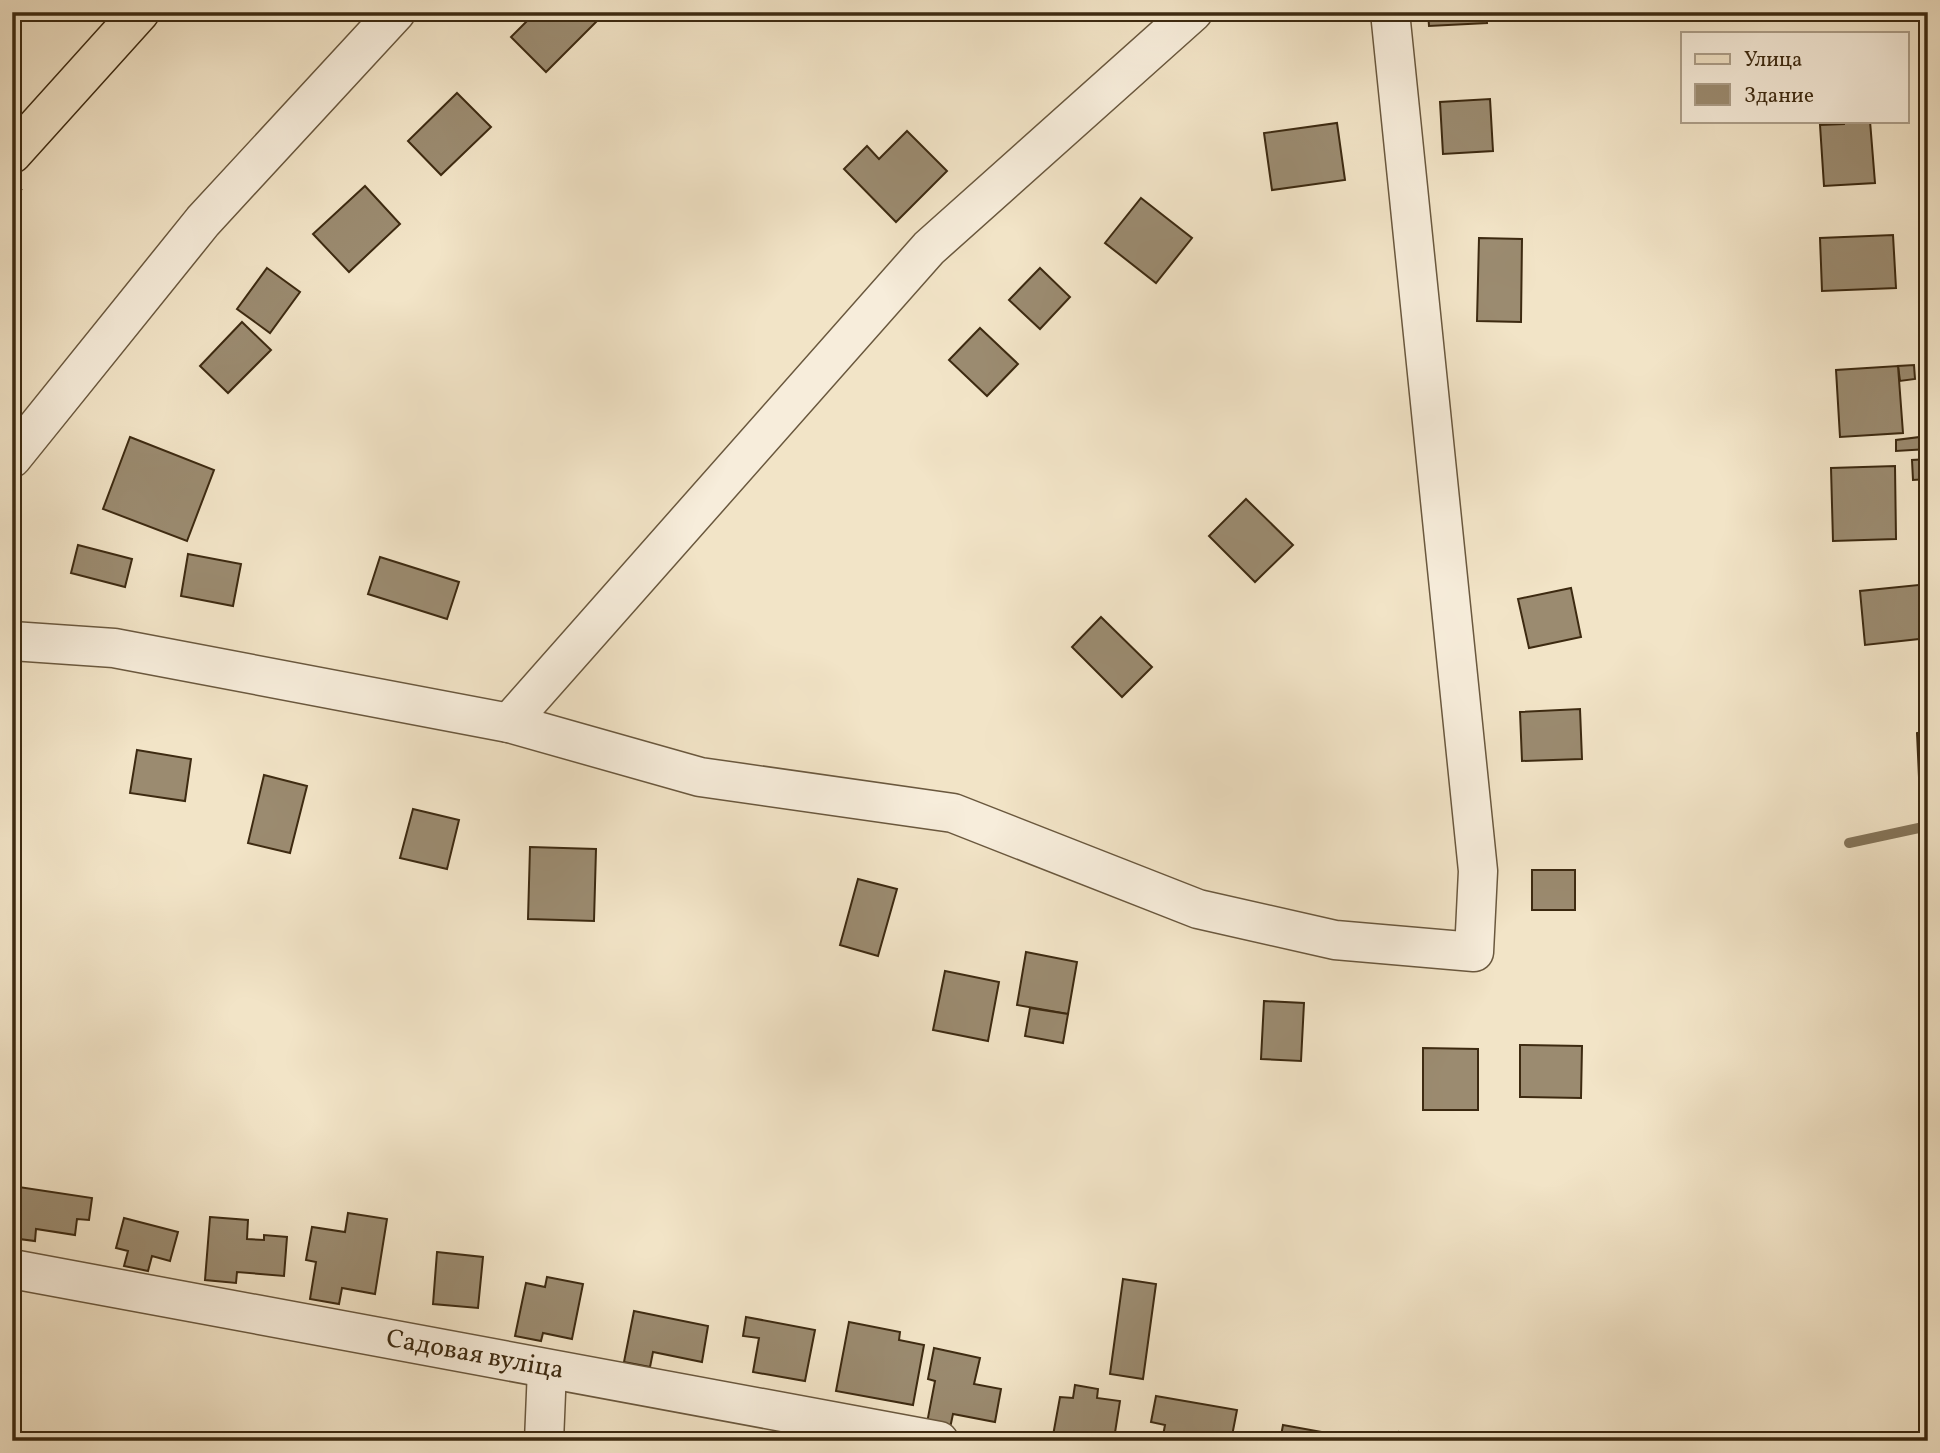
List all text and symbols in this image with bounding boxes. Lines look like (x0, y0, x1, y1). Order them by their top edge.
legend (1681, 32, 1909, 122)
text: Улица (1744, 46, 1802, 75)
text: Здание (1744, 82, 1814, 111)
street label: Садовая вуліца (383, 1321, 567, 1389)

